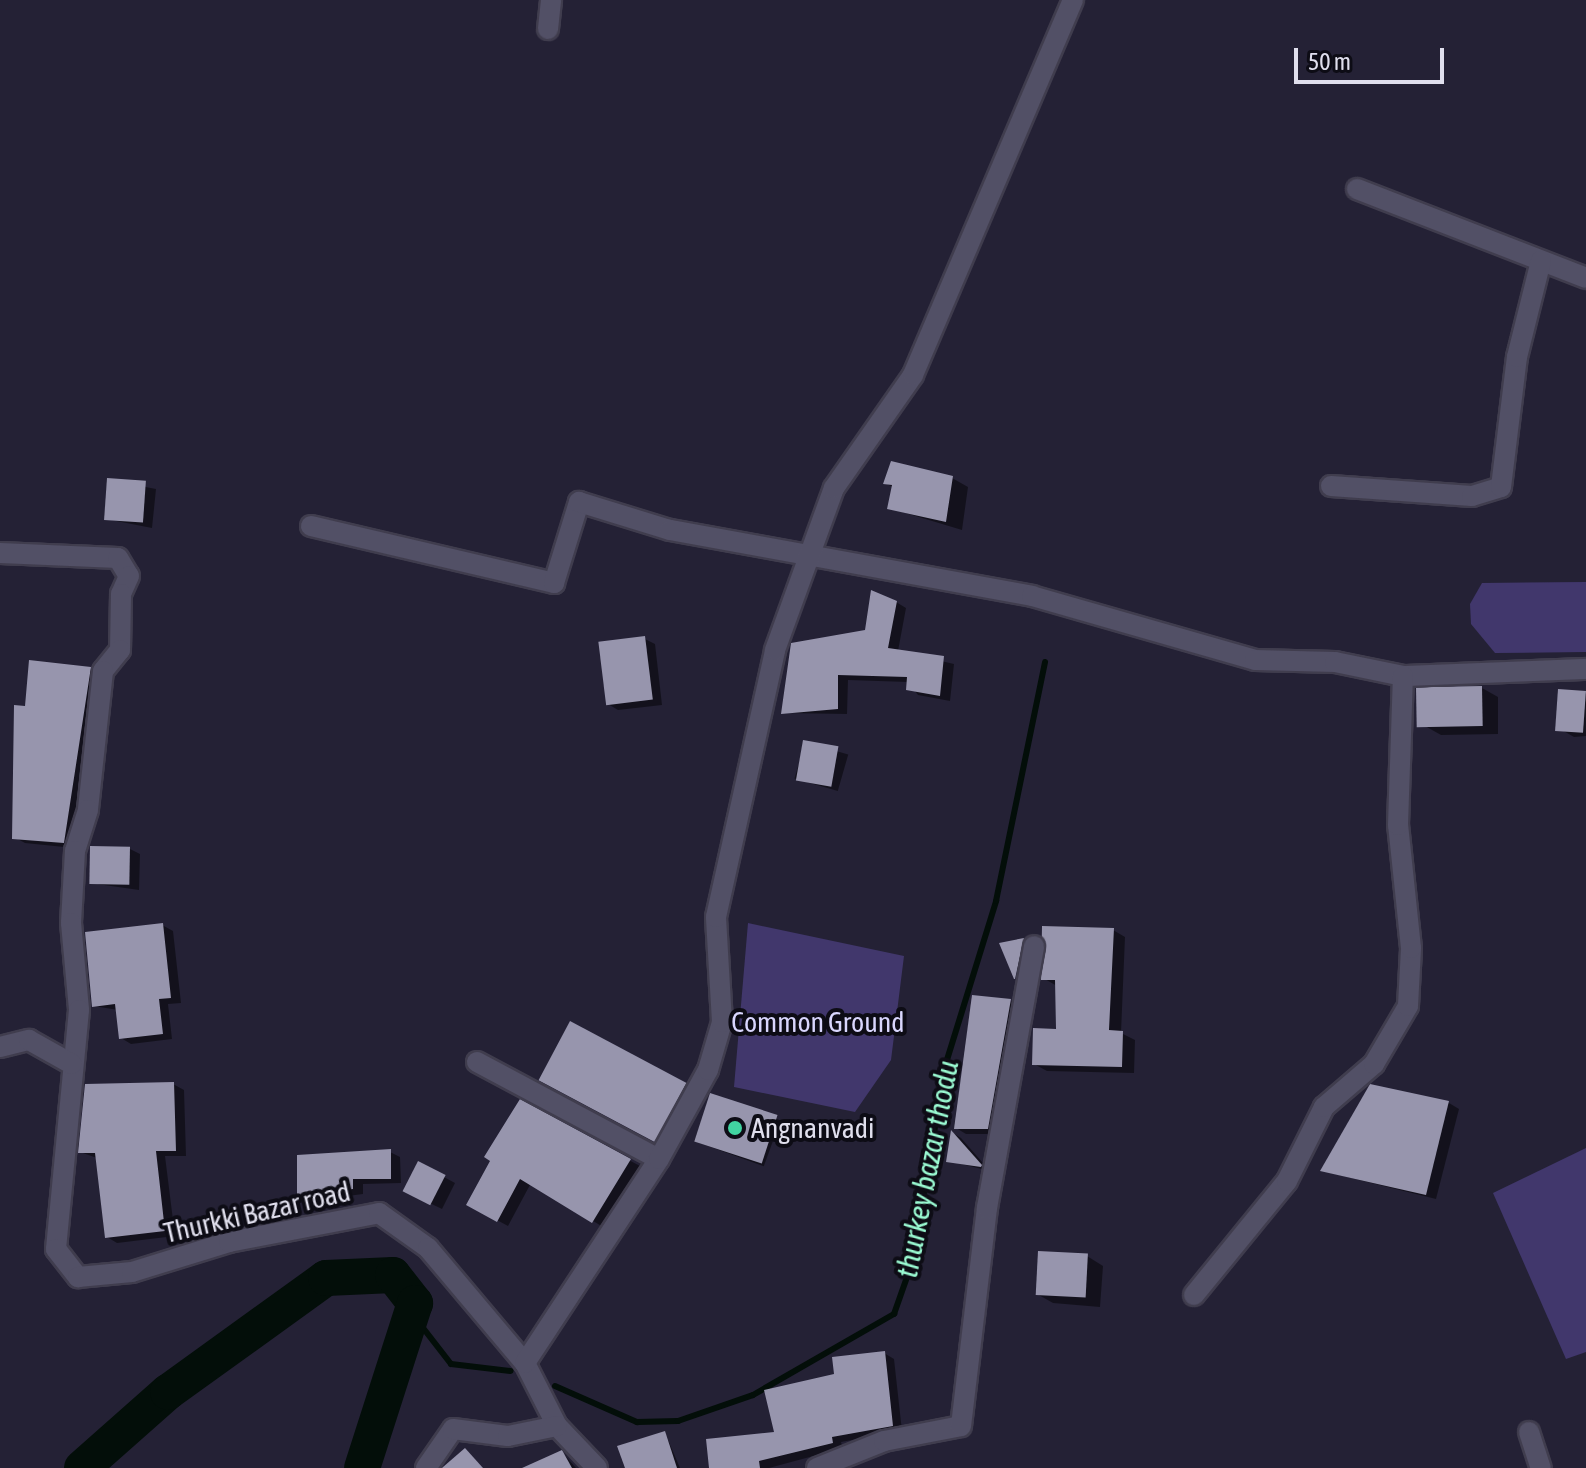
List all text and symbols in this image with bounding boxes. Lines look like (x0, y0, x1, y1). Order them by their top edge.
scale bar (1298, 32, 1448, 82)
text: 50 m (1308, 48, 1351, 75)
park label: Common Ground (731, 1005, 905, 1039)
water label: thurkey bazar thodu (888, 1057, 966, 1281)
place label: Angnanvadi (751, 1111, 875, 1145)
marker: Angnanvadi (726, 1119, 744, 1137)
street label: Thurkki Bazar road (160, 1174, 354, 1250)

